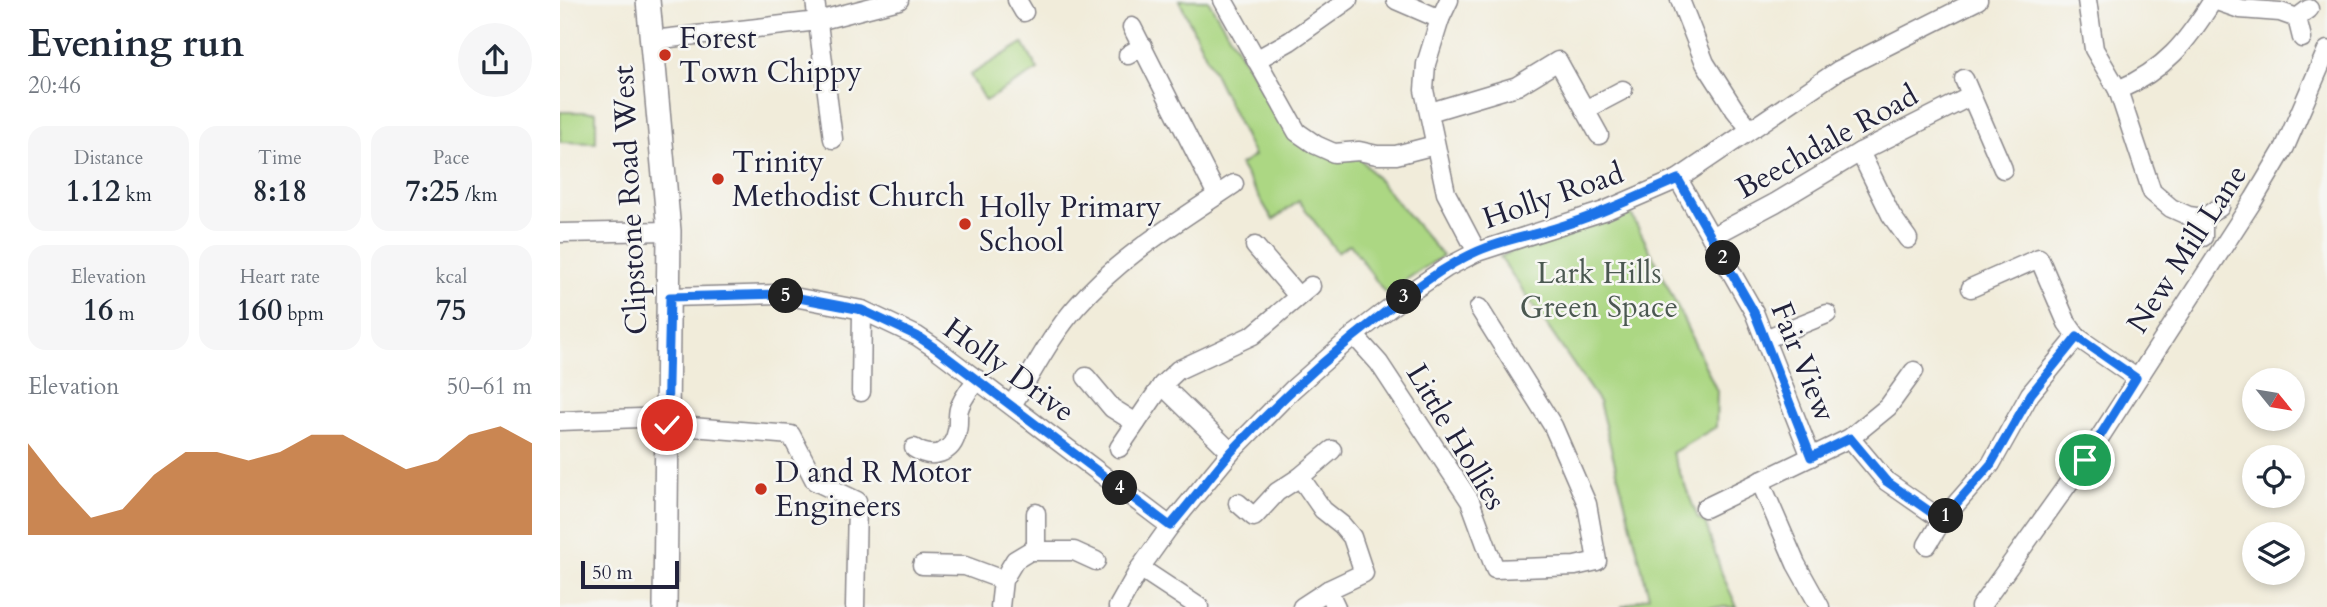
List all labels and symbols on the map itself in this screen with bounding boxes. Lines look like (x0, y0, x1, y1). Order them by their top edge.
place label: Forest Town Chippy (679, 18, 862, 93)
marker: Forest Town Chippy (657, 47, 673, 63)
street label: Clipstone Road West (602, 64, 658, 336)
street label: Beechdale Road (1729, 75, 1925, 209)
place label: Trinity Methodist Church (732, 142, 966, 217)
street label: Holly Road (1477, 153, 1629, 239)
street label: New Mill Lane (2117, 157, 2257, 341)
marker: Trinity Methodist Church (710, 171, 726, 187)
place label: Holly Primary School (979, 187, 1162, 262)
marker: Holly Primary School (957, 216, 973, 232)
pin: 2 (1706, 240, 1740, 276)
park label: Lark Hills Green Space (1520, 253, 1678, 328)
pin: 5 (768, 278, 804, 314)
pin: 3 (1386, 280, 1422, 314)
street label: Fair View (1760, 296, 1846, 428)
street label: Holly Drive (935, 308, 1083, 432)
street label: Little Hollies (1396, 356, 1516, 518)
north arrow (2242, 368, 2305, 430)
pin (637, 395, 697, 455)
pin (2055, 430, 2115, 490)
place label: D and R Motor Engineers (775, 452, 971, 527)
pin: 4 (1102, 470, 1138, 505)
marker: D and R Motor Engineers (753, 481, 769, 497)
pin: 1 (1928, 498, 1964, 534)
scale bar (581, 558, 679, 590)

